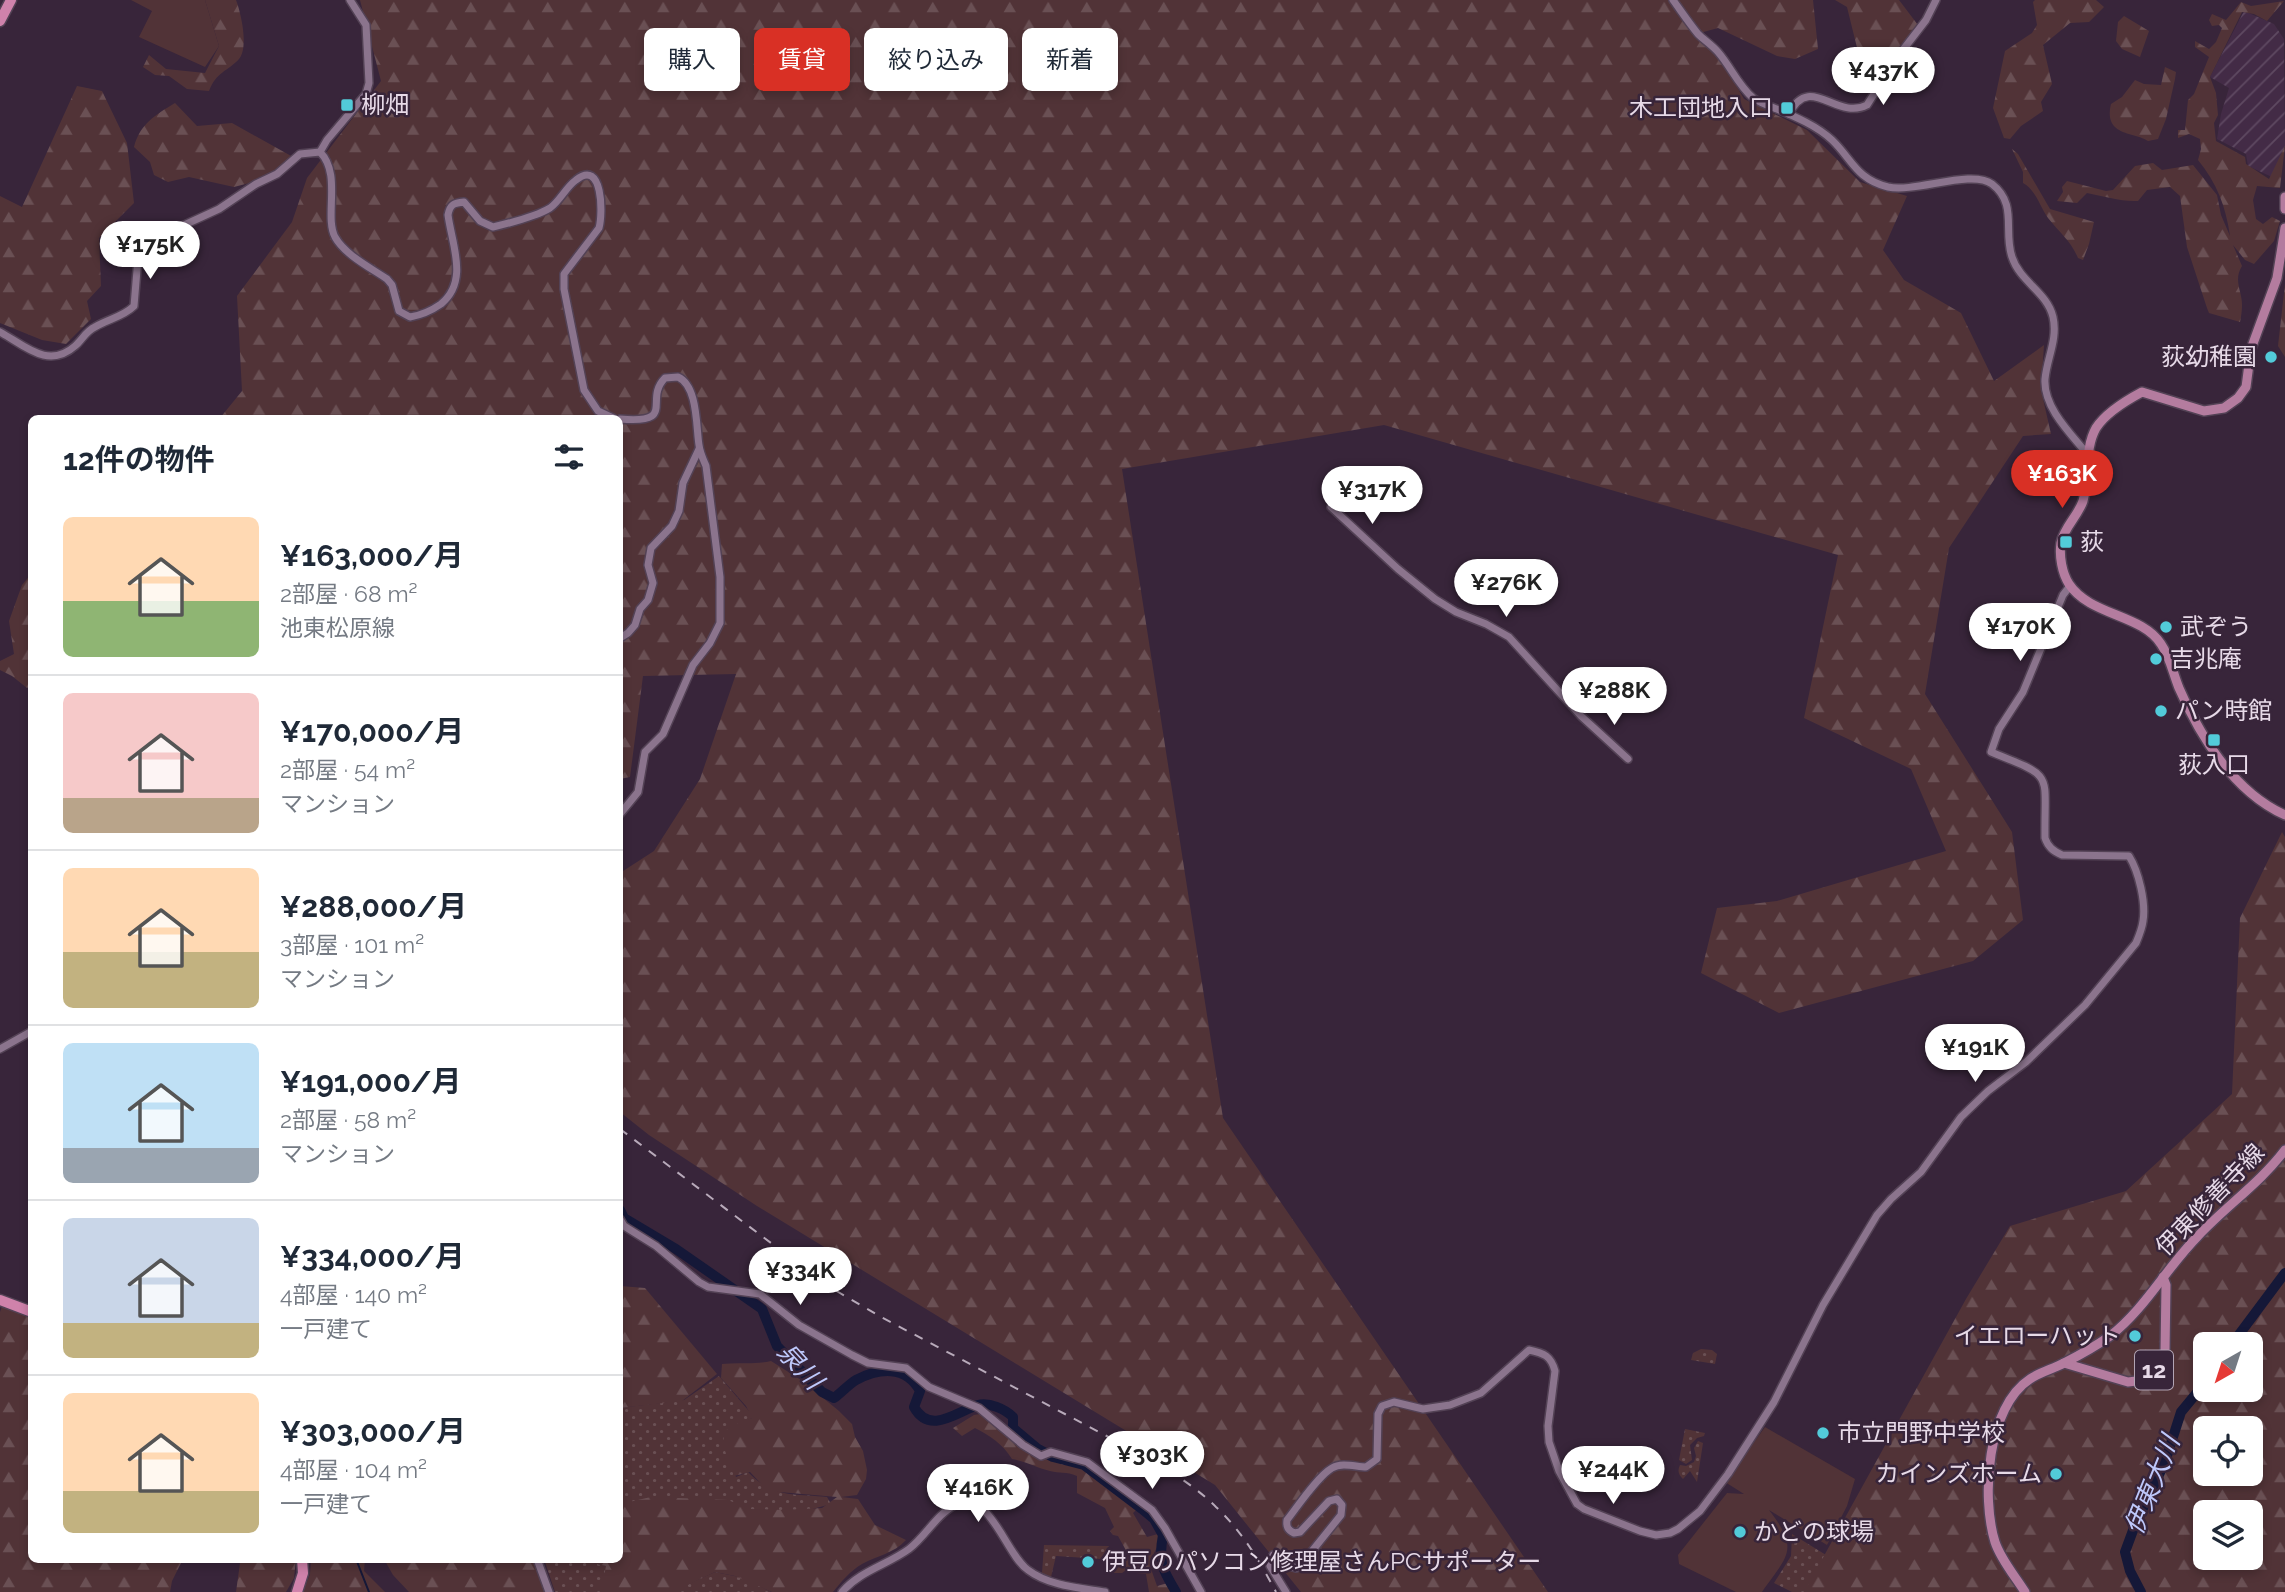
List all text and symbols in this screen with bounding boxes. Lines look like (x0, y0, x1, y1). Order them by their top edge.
chip: 購入 (644, 28, 740, 91)
chip: 賃貸 (754, 28, 850, 91)
chip: 絞り込み (864, 28, 1008, 91)
chip: 新着 (1022, 28, 1118, 91)
pin: ¥437K (1834, 48, 1932, 107)
text: ¥437K (1848, 56, 1918, 83)
place label: 柳畑 (361, 90, 409, 119)
place label: 木工団地入口 (1629, 93, 1773, 122)
marker: 柳畑 (339, 97, 355, 113)
marker: 木工団地入口 (1779, 100, 1795, 116)
pin: ¥175K (101, 222, 199, 281)
text: ¥175K (116, 230, 184, 257)
place label: 荻幼稚園 (2161, 342, 2257, 371)
marker: 荻幼稚園 (2263, 349, 2279, 365)
icon: filters (550, 438, 588, 476)
text: 12件の物件 (63, 442, 215, 477)
pin: ¥163K (2013, 450, 2111, 510)
text: ¥163K (2027, 459, 2097, 486)
pin: ¥317K (1323, 466, 1421, 526)
text: ¥317K (1338, 475, 1406, 502)
place label: 荻 (2080, 527, 2104, 556)
marker: 荻 (2058, 534, 2074, 550)
text: ¥163,000/月 (280, 538, 464, 573)
icon: home (119, 545, 203, 629)
pin: ¥276K (1457, 560, 1555, 619)
text: ¥276K (1470, 568, 1542, 595)
text: 2部屋 · 68 m² (280, 580, 418, 607)
pin: ¥170K (1971, 604, 2069, 663)
text: ¥170K (1985, 612, 2055, 639)
place label: 武ぞう (2180, 612, 2252, 641)
text: 池東松原線 (280, 614, 395, 641)
marker: 武ぞう (2158, 619, 2174, 635)
place label: 吉兆庵 (2170, 644, 2242, 673)
marker: 吉兆庵 (2148, 651, 2164, 667)
pin: ¥288K (1565, 668, 1663, 727)
text: ¥288K (1578, 676, 1650, 703)
place label: パン時館 (2175, 696, 2272, 725)
marker: パン時館 (2153, 703, 2169, 719)
text: ¥170,000/月 (280, 714, 464, 749)
icon: home (119, 721, 203, 805)
marker: 荻入口 (2206, 732, 2222, 748)
place label: 荻入口 (2178, 750, 2250, 779)
text: 2部屋 · 54 m² (280, 756, 415, 783)
text: マンション (280, 790, 395, 817)
text: ¥288,000/月 (280, 889, 467, 924)
icon: home (119, 896, 203, 980)
text: 3部屋 · 101 m² (280, 931, 424, 958)
text: マンション (280, 965, 395, 992)
pin: ¥191K (1926, 1024, 2024, 1084)
text: ¥191K (1941, 1033, 2009, 1060)
text: ¥191,000/月 (280, 1064, 462, 1099)
icon: home (119, 1071, 203, 1155)
text: 2部屋 · 58 m² (280, 1106, 416, 1133)
street label: 伊東修善寺線 (2149, 1138, 2270, 1262)
text: マンション (280, 1140, 395, 1167)
text: ¥334,000/月 (280, 1239, 465, 1274)
icon: home (119, 1246, 203, 1330)
pin: ¥334K (751, 1248, 849, 1307)
text: ¥334K (765, 1256, 835, 1283)
text: 4部屋 · 140 m² (280, 1281, 427, 1308)
text: 一戸建て (280, 1315, 372, 1342)
place label: イエローハット (1954, 1321, 2121, 1350)
marker: イエローハット (2127, 1328, 2143, 1344)
north arrow (2193, 1332, 2263, 1402)
map controls (2193, 1332, 2263, 1570)
water label: 泉川 (771, 1337, 831, 1397)
road number: 12 (2135, 1350, 2173, 1390)
text: ¥303,000/月 (280, 1414, 466, 1449)
button: locate (2193, 1416, 2263, 1486)
place label: 市立門野中学校 (1837, 1418, 2005, 1447)
icon: home (119, 1421, 203, 1505)
marker: 市立門野中学校 (1815, 1425, 1831, 1441)
water label: 伊東大川 (2119, 1428, 2187, 1539)
pin: ¥303K (1103, 1432, 1201, 1491)
text: ¥303K (1116, 1440, 1188, 1467)
pin: ¥244K (1564, 1446, 1662, 1506)
text: ¥244K (1577, 1455, 1649, 1482)
text: 4部屋 · 104 m² (280, 1456, 427, 1483)
place label: カインズホーム (1875, 1459, 2042, 1488)
pin: ¥416K (929, 1464, 1027, 1524)
marker: カインズホーム (2048, 1466, 2064, 1482)
text: ¥416K (943, 1473, 1013, 1500)
text: 一戸建て (280, 1490, 372, 1517)
button: layers (2193, 1500, 2263, 1570)
place label: かどの球場 (1754, 1517, 1874, 1546)
marker: かどの球場 (1732, 1524, 1748, 1540)
place label: 伊豆のパソコン修理屋さんPCサポーター (1102, 1547, 1541, 1576)
marker: 伊豆のパソコン修理屋さんPCサポーター (1080, 1554, 1096, 1570)

